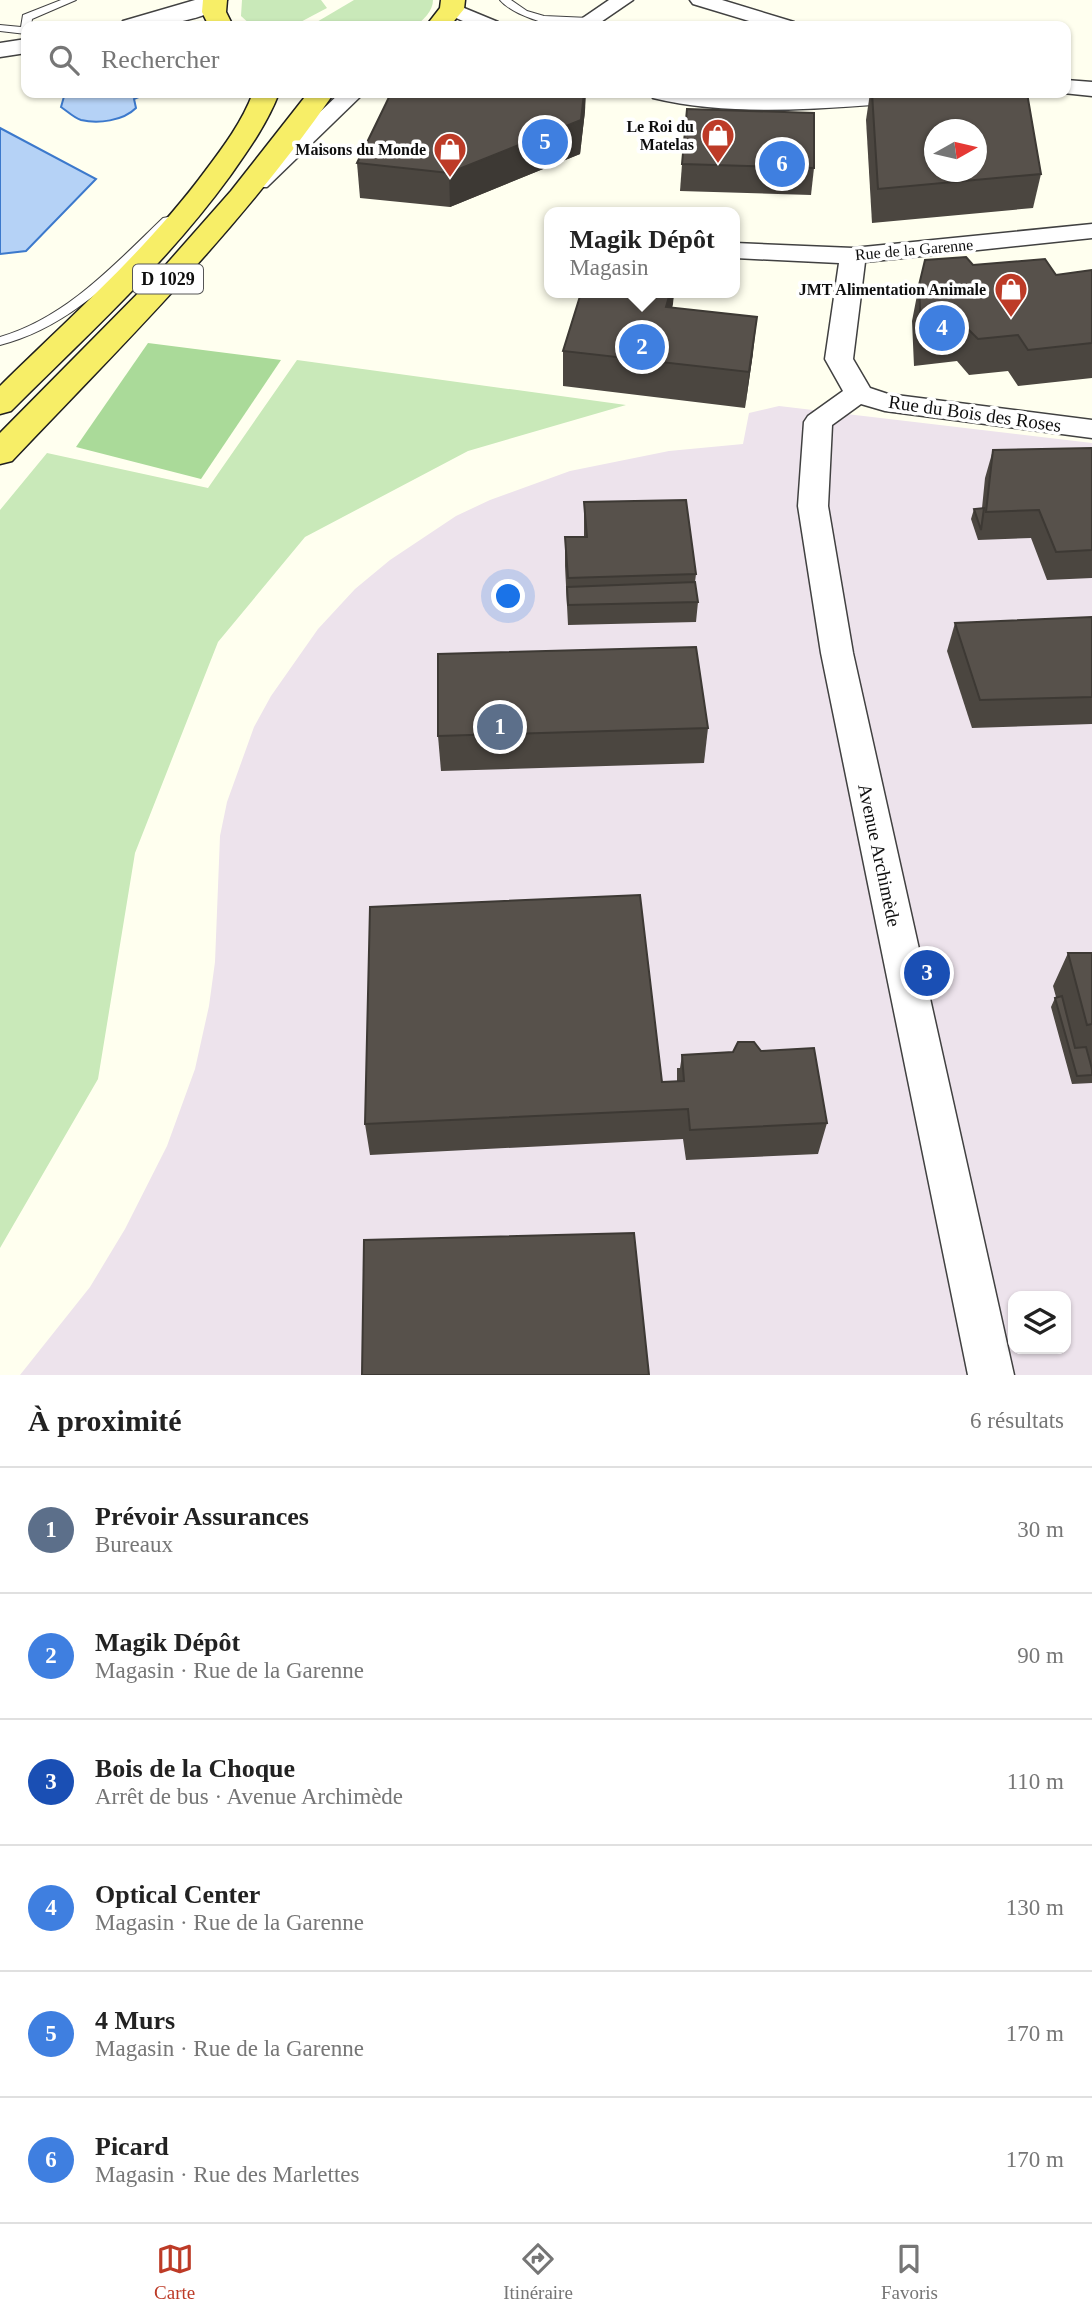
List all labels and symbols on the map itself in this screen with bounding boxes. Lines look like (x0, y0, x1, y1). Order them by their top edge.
pin: 5 (522, 116, 568, 168)
shop icon: Le Roi du Matelas (699, 116, 737, 165)
place label: Le Roi du Matelas (626, 118, 694, 153)
north arrow (924, 119, 987, 182)
shop icon: Maisons du Monde (431, 130, 469, 179)
pin: 6 (759, 138, 805, 190)
place label: Maisons du Monde (295, 141, 426, 158)
street label: Rue de la Garenne (854, 236, 974, 263)
road number: D 1029 (133, 264, 203, 293)
shop icon: JMT Alimentation Animale (992, 270, 1030, 319)
place label: JMT Alimentation Animale (799, 281, 986, 298)
pin: 4 (919, 302, 965, 354)
pin: 2 (619, 321, 665, 373)
street label: Rue du Bois des Roses (887, 391, 1063, 436)
your location (491, 579, 525, 613)
pin: 1 (477, 701, 523, 753)
street label: Avenue Archimède (854, 782, 905, 929)
pin: 3 (904, 947, 950, 999)

